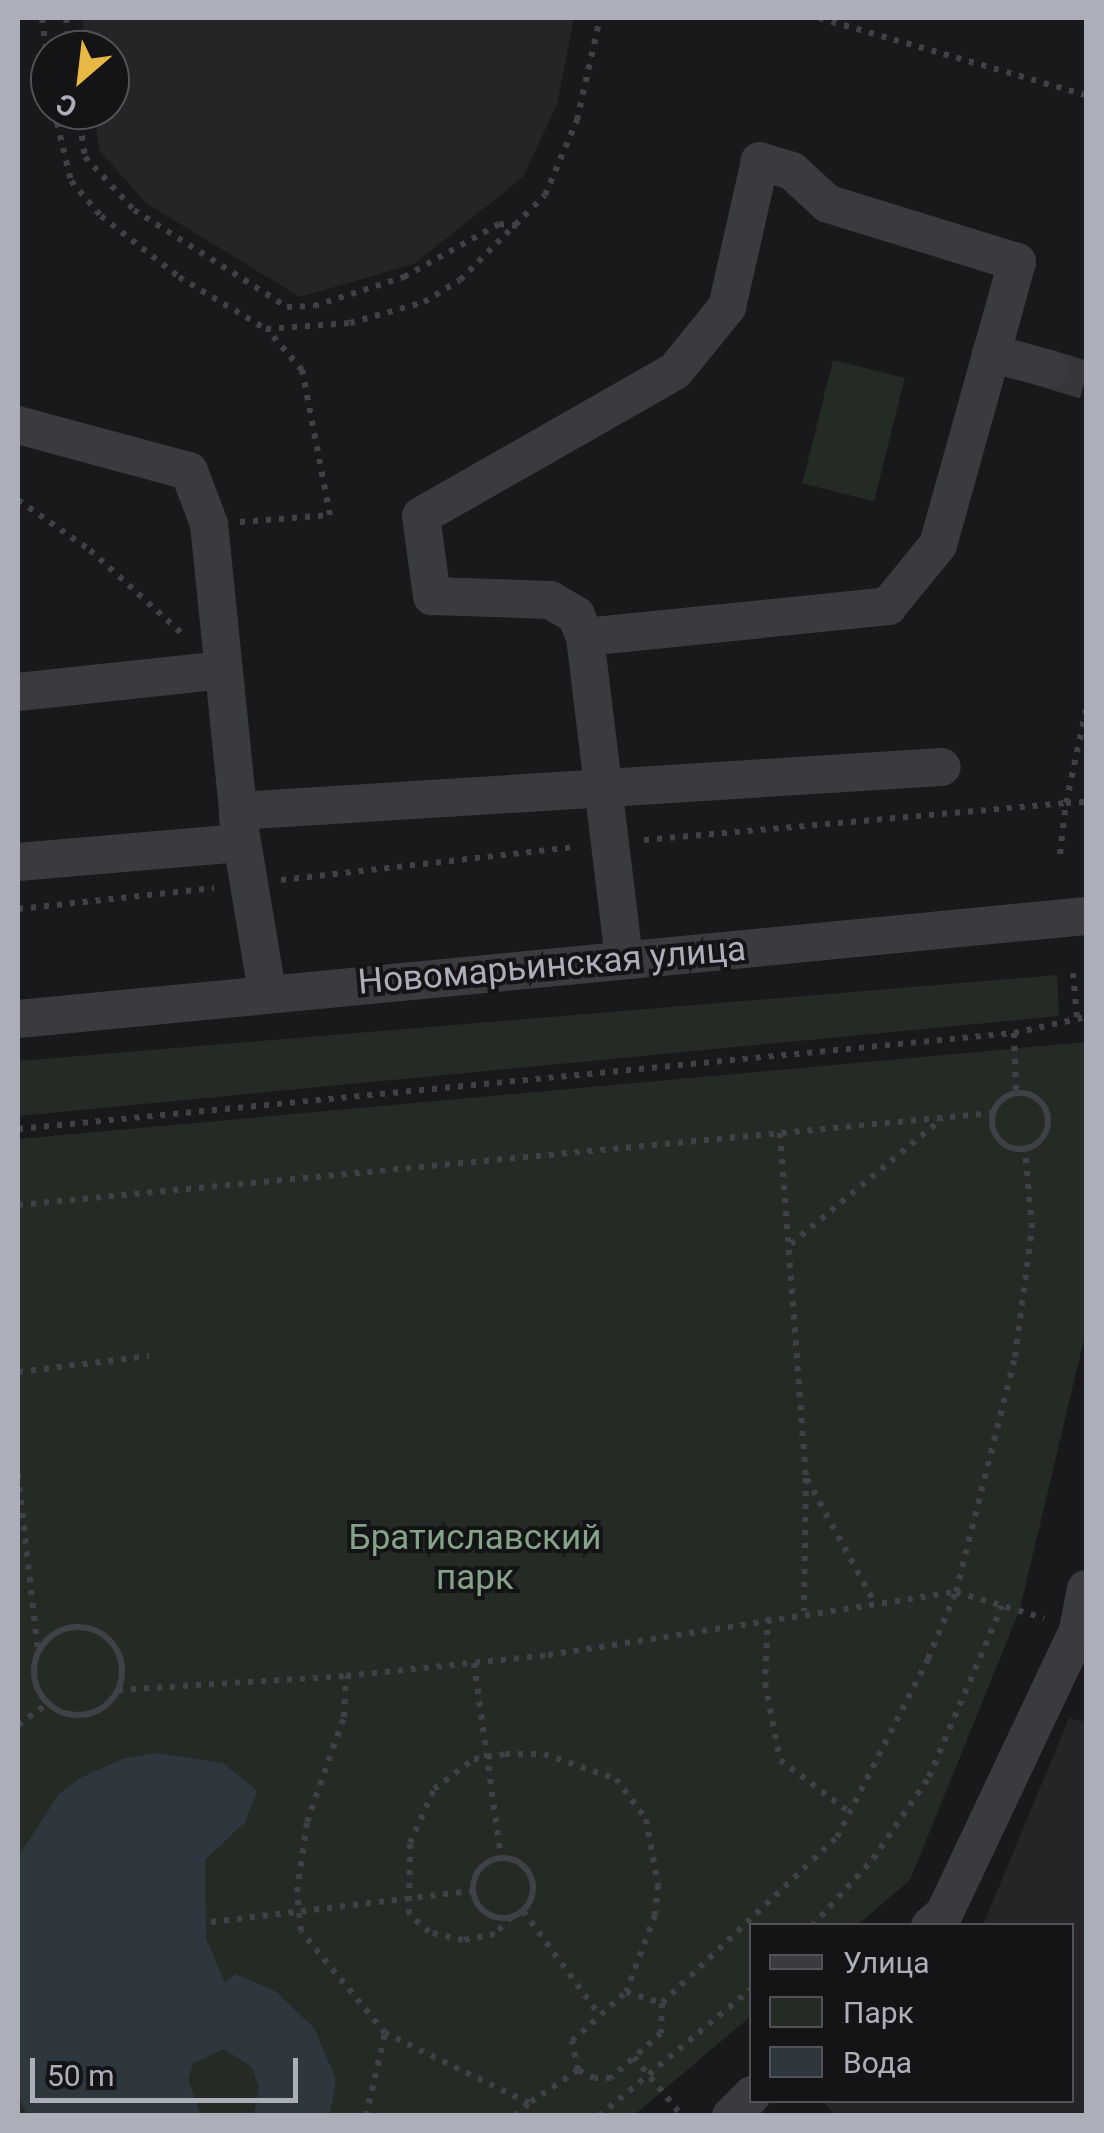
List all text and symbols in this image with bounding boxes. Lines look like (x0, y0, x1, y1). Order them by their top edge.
north arrow (30, 30, 130, 130)
text: С (51, 86, 82, 124)
street label: Новомарьинская улица (356, 928, 748, 1004)
park label: Братиславский парк (349, 1517, 601, 1599)
legend (749, 1923, 1074, 2103)
text: Улица (843, 1945, 930, 1980)
text: Парк (843, 1995, 914, 2030)
scale bar (35, 2038, 302, 2100)
text: Вода (843, 2045, 912, 2080)
text: 50 m (47, 2058, 114, 2093)

